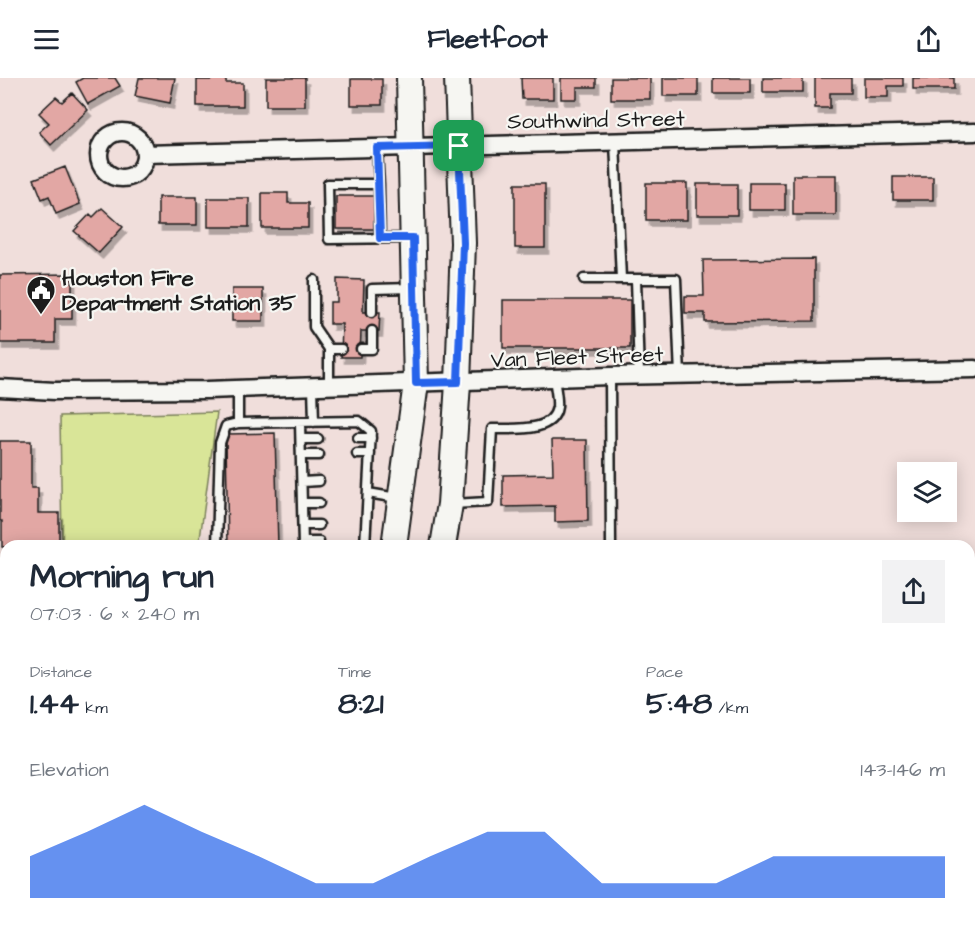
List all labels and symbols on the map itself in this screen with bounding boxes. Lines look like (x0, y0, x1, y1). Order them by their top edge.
street label: Southwind Street (507, 103, 685, 138)
pin (433, 120, 484, 171)
place label: Houston Fire Department Station 35 (62, 263, 296, 319)
public building icon: Houston Fire Department Station 35 (25, 274, 57, 316)
street label: Van Fleet Street (490, 339, 664, 376)

